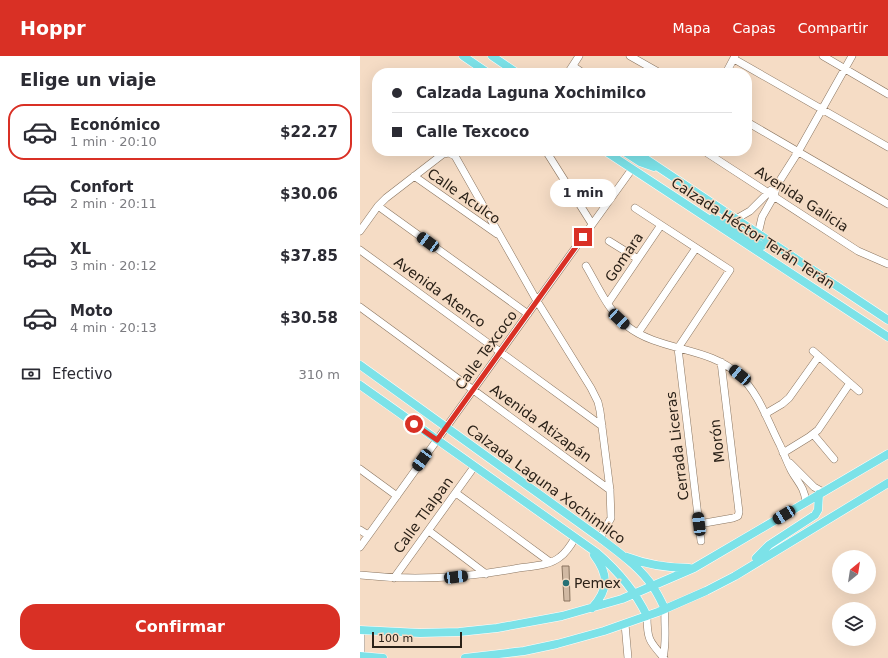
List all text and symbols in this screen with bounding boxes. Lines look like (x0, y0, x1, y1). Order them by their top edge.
text: Hoppr (20, 17, 86, 39)
text: Mapa (672, 20, 711, 36)
text: Capas (733, 20, 776, 36)
text: Compartir (798, 20, 868, 36)
text: Elige un viaje (20, 69, 156, 90)
text: Calzada Laguna Xochimilco (416, 84, 646, 102)
icon: car (22, 114, 58, 150)
text: Económico (70, 116, 160, 134)
text: $22.27 (280, 123, 338, 141)
text: Calle Texcoco (416, 123, 529, 141)
text: 1 min · 20:10 (70, 134, 157, 149)
street label: Avenida Galicia (752, 163, 852, 235)
street label: Calle Aculco (424, 165, 504, 227)
street label: Calzada Héctor Terán Terán (668, 174, 838, 292)
icon: car (22, 176, 58, 212)
text: Confort (70, 178, 133, 196)
callout: 1 min (550, 179, 616, 207)
text: $30.06 (280, 185, 338, 203)
text: 1 min (563, 185, 603, 200)
text: 2 min · 20:11 (70, 196, 157, 211)
route end (574, 228, 592, 246)
street label: Gomara (602, 229, 646, 285)
car (415, 230, 441, 254)
icon: car (22, 238, 58, 274)
text: XL (70, 240, 91, 258)
text: $37.85 (280, 247, 338, 265)
street label: Avenida Atenco (391, 254, 489, 330)
text: 3 min · 20:12 (70, 258, 157, 273)
icon: car (22, 300, 58, 336)
text: Moto (70, 302, 113, 320)
car (606, 306, 632, 332)
street label: Calle Texcoco (452, 307, 520, 393)
text: $30.58 (280, 309, 338, 327)
text: 4 min · 20:13 (70, 320, 157, 335)
icon: cash (20, 363, 42, 385)
car (727, 363, 753, 387)
text: Efectivo (52, 365, 112, 383)
text: 310 m (298, 367, 340, 382)
street label: Avenida Atizapán (487, 381, 595, 465)
street label: Cerrada Liceras (662, 391, 692, 501)
route start (405, 415, 423, 433)
street label: Morón (706, 418, 728, 464)
street label: Calzada Laguna Xochimilco (463, 421, 629, 547)
car (410, 447, 434, 473)
street label: Calle Tlalpan (390, 474, 456, 556)
car (771, 504, 797, 526)
car (692, 511, 706, 537)
north arrow (832, 550, 876, 594)
map controls (832, 550, 876, 646)
car (443, 570, 469, 584)
place label: Pemex (574, 575, 621, 591)
marker: Pemex (561, 578, 571, 588)
button: layers (832, 602, 876, 646)
button: Confirmar (20, 604, 340, 650)
scale bar (372, 630, 462, 649)
text: 100 m (378, 632, 413, 645)

